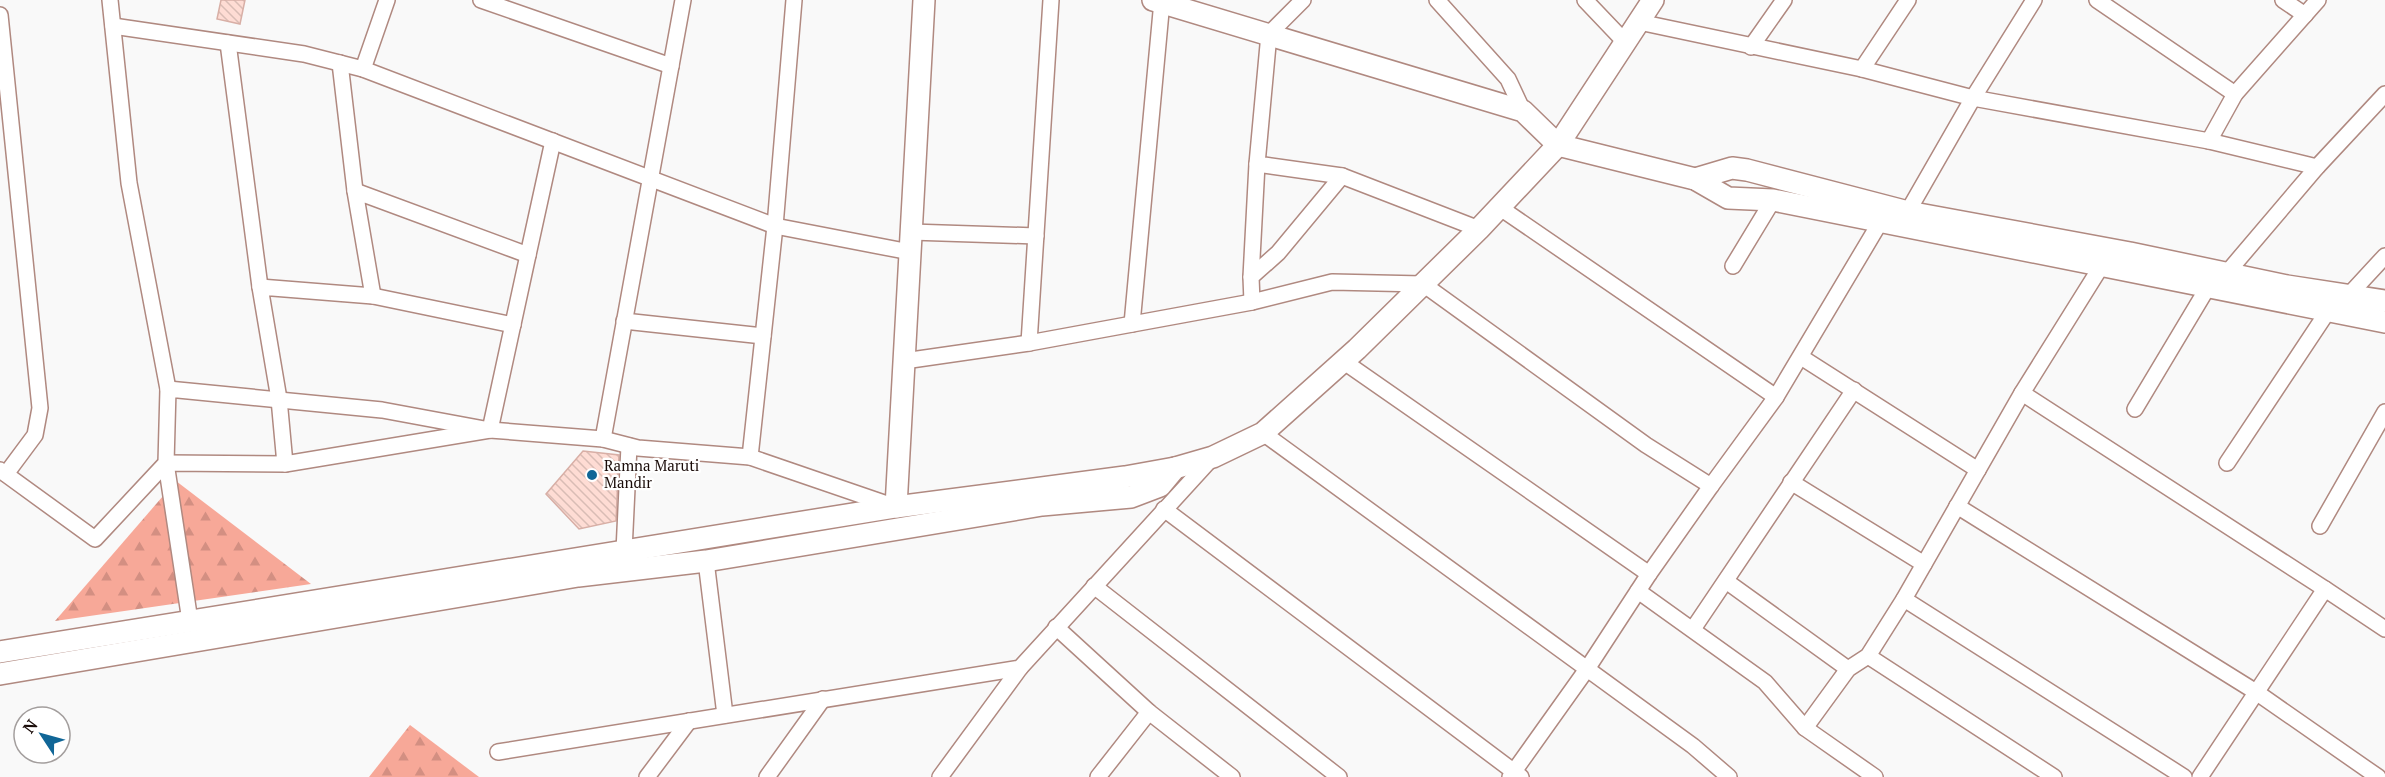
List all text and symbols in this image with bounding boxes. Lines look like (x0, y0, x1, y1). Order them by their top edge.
place label: Ramna Maruti Mandir (604, 455, 699, 492)
marker: Ramna Maruti Mandir (585, 468, 599, 482)
north arrow (12, 705, 72, 765)
text: N (17, 715, 42, 738)

